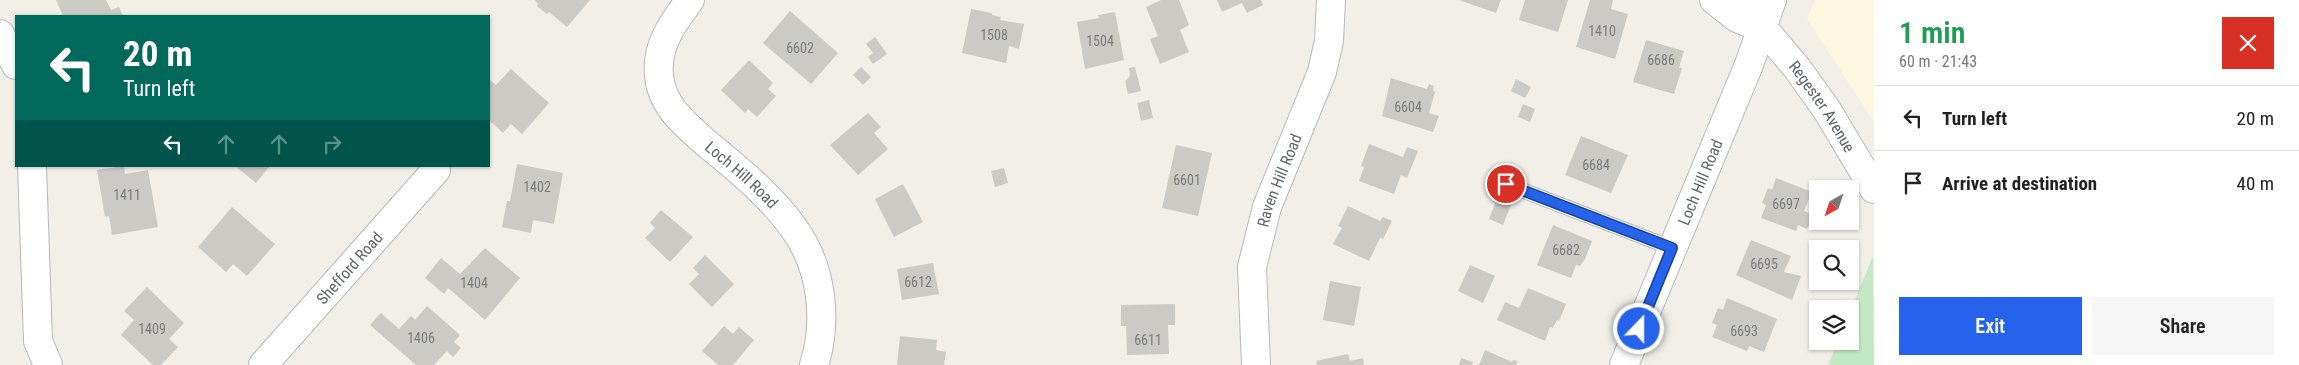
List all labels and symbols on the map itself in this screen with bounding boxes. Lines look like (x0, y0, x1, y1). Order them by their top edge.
house number: 1410 (1588, 23, 1616, 39)
house number: 1508 (980, 27, 1008, 43)
house number: 1504 (1086, 33, 1114, 49)
house number: 6602 (786, 40, 814, 56)
house number: 6686 (1647, 52, 1675, 68)
street label: Regester Avenue (1785, 57, 1859, 156)
house number: 6604 (1394, 99, 1422, 115)
street label: Raven Hill Road (1253, 131, 1306, 229)
street label: Loch Hill Road (701, 137, 782, 212)
street label: Loch Hill Road (1674, 137, 1727, 228)
house number: 6684 (1582, 157, 1610, 173)
pin (1485, 163, 1527, 205)
house number: 6601 (1173, 172, 1201, 188)
house number: 1402 (523, 179, 551, 195)
north arrow (1809, 180, 1859, 230)
house number: 1411 (113, 187, 141, 203)
house number: 6697 (1772, 196, 1800, 212)
street label: Shefford Road (313, 228, 387, 308)
house number: 6682 (1552, 242, 1580, 258)
house number: 6695 (1750, 256, 1778, 272)
house number: 6612 (904, 274, 932, 290)
house number: 1404 (460, 275, 488, 291)
position arrow (1612, 302, 1664, 354)
house number: 1409 (138, 321, 166, 337)
house number: 6693 (1730, 323, 1758, 339)
house number: 1406 (407, 330, 435, 346)
house number: 6611 (1134, 332, 1162, 348)

